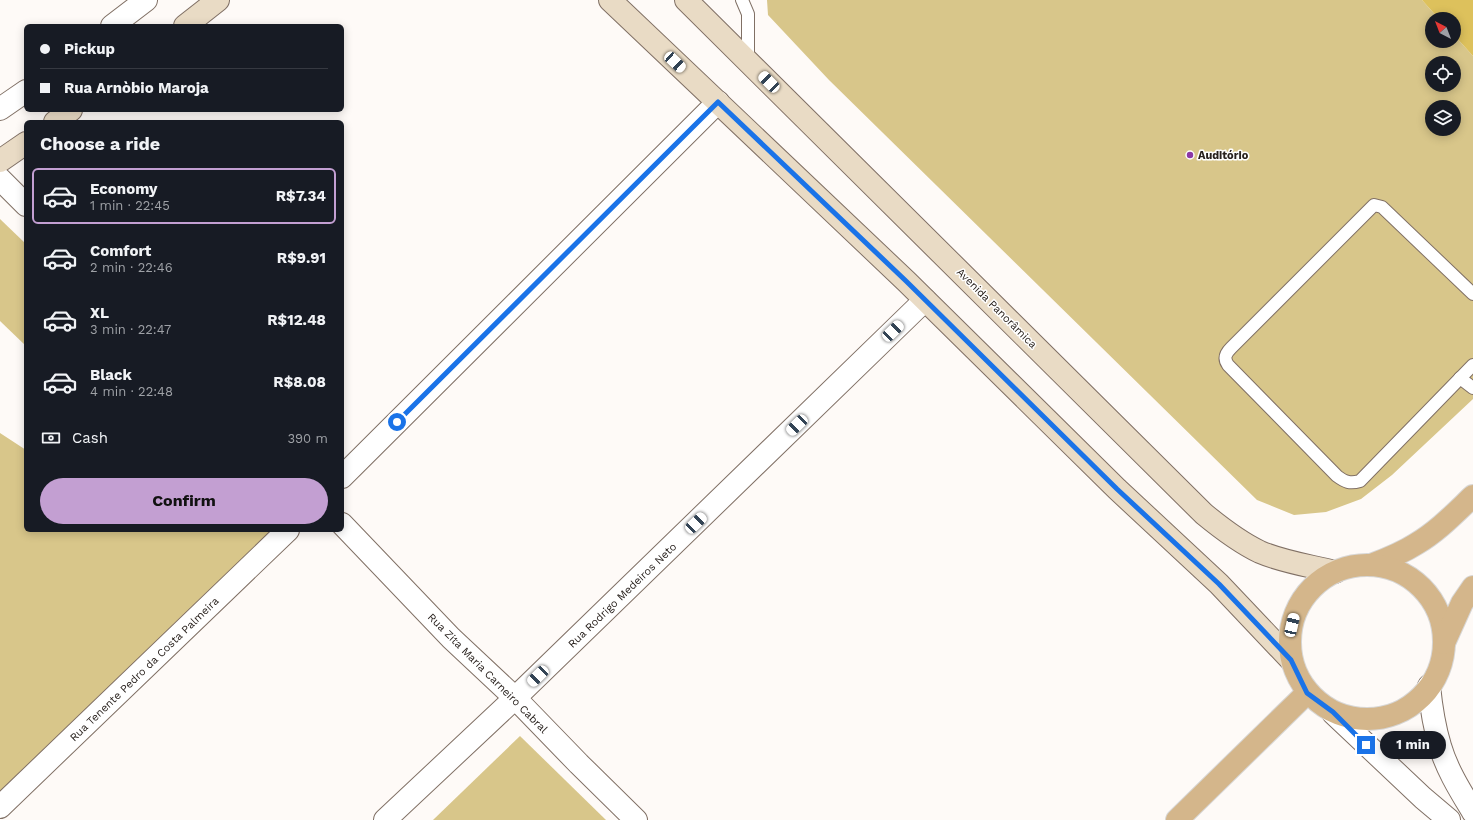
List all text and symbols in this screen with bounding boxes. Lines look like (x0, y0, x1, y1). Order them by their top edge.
north arrow (1425, 12, 1461, 48)
map controls (1425, 12, 1461, 136)
text: Pickup (64, 40, 115, 58)
car (662, 49, 688, 75)
button: locate (1425, 56, 1461, 92)
car (756, 69, 782, 95)
text: Rua Arnòbio Maroja (64, 79, 209, 97)
button: layers (1425, 100, 1461, 136)
text: Choose a ride (40, 133, 160, 154)
place label: Auditório (1198, 149, 1249, 162)
marker: Auditório (1185, 150, 1195, 160)
icon: car (42, 178, 78, 214)
text: Economy (90, 180, 157, 198)
text: R$7.34 (276, 187, 326, 205)
text: 1 min · 22:45 (90, 198, 170, 213)
icon: car (42, 240, 78, 276)
text: Comfort (90, 242, 151, 260)
text: R$9.91 (277, 249, 326, 267)
text: 2 min · 22:46 (90, 260, 173, 275)
street label: Avenida Panorâmica (954, 266, 1039, 351)
icon: car (42, 302, 78, 338)
text: XL (90, 304, 109, 322)
text: R$12.48 (267, 311, 326, 329)
car (880, 318, 906, 344)
text: 3 min · 22:47 (90, 322, 171, 337)
icon: car (42, 364, 78, 400)
text: Black (90, 366, 132, 384)
text: R$8.08 (273, 373, 326, 391)
text: 4 min · 22:48 (90, 384, 173, 399)
car (784, 412, 810, 438)
route start (388, 413, 406, 431)
icon: cash (40, 427, 62, 449)
text: Cash (72, 429, 108, 447)
text: 390 m (287, 431, 328, 446)
button: Confirm (40, 478, 328, 524)
car (683, 510, 709, 536)
street label: Rua Rodrigo Medeiros Neto (565, 540, 679, 651)
street label: Rua Tenente Pedro da Costa Palmeira (67, 595, 221, 744)
street label: Rua Zita Maria Carneiro Cabral (425, 611, 551, 736)
car (1283, 612, 1301, 638)
car (525, 663, 551, 689)
callout: 1 min (1380, 731, 1446, 759)
route end (1357, 736, 1375, 754)
text: 1 min (1396, 737, 1430, 752)

